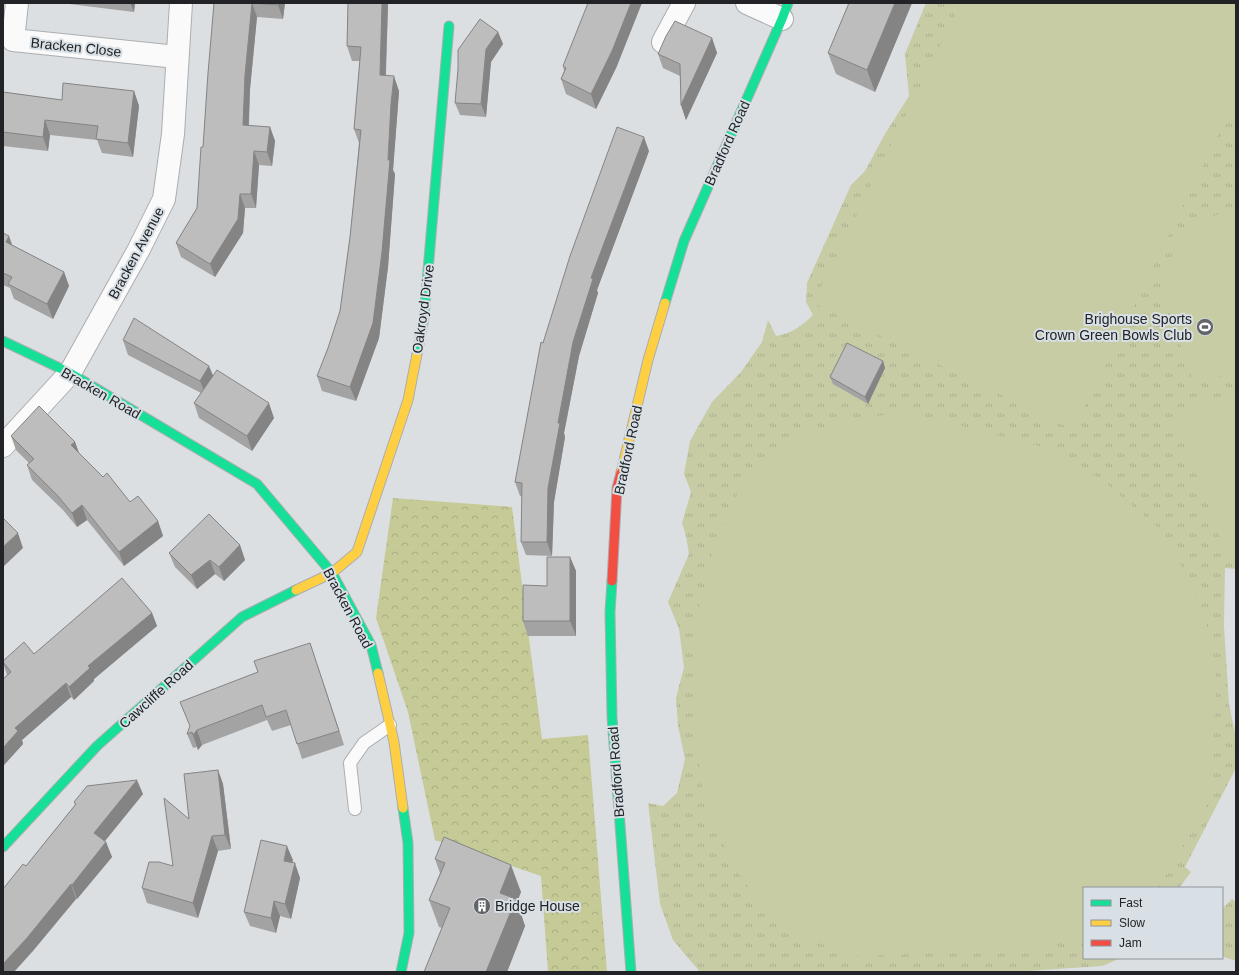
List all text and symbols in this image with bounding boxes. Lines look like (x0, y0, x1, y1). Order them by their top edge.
street label: Bracken Close (30, 34, 122, 60)
street label: Bradford Road (701, 98, 753, 188)
street label: Bracken Avenue (105, 204, 167, 302)
street label: Oakroyd Drive (409, 263, 437, 354)
place label: Brighouse Sports Crown Green Bowls Club (1035, 311, 1192, 343)
sports icon: Brighouse Sports Crown Green Bowls Club (1195, 317, 1215, 337)
street label: Bracken Road (59, 364, 143, 422)
street label: Bradford Road (611, 404, 645, 496)
street label: Bracken Road (320, 565, 376, 651)
street label: Cawcliffe Road (116, 657, 196, 731)
street label: Bradford Road (605, 726, 627, 818)
legend (1083, 887, 1223, 959)
building icon: Bridge House (472, 896, 492, 916)
text: Fast (1119, 896, 1143, 910)
place label: Bridge House (495, 898, 580, 914)
text: Slow (1119, 916, 1145, 930)
text: Jam (1119, 936, 1142, 950)

